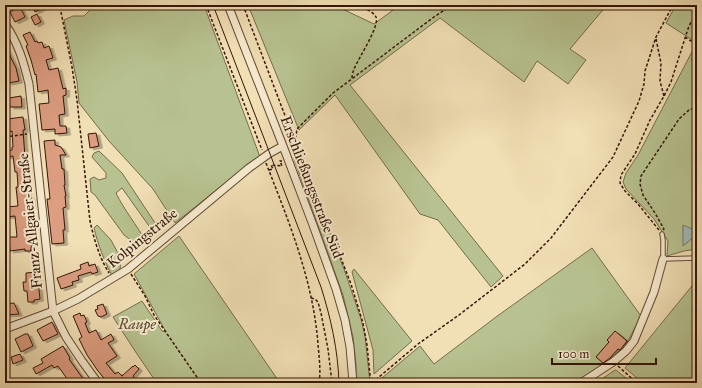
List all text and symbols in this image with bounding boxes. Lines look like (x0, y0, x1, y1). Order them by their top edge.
street label: Erschließungsstraße Süd (276, 113, 348, 261)
street label: Franz-Allgaier-Straße (14, 152, 46, 290)
street label: Kolpingstraße (103, 204, 181, 272)
park label: Raupe (117, 315, 156, 334)
scale bar (552, 340, 656, 366)
text: 100 m (558, 347, 589, 361)

